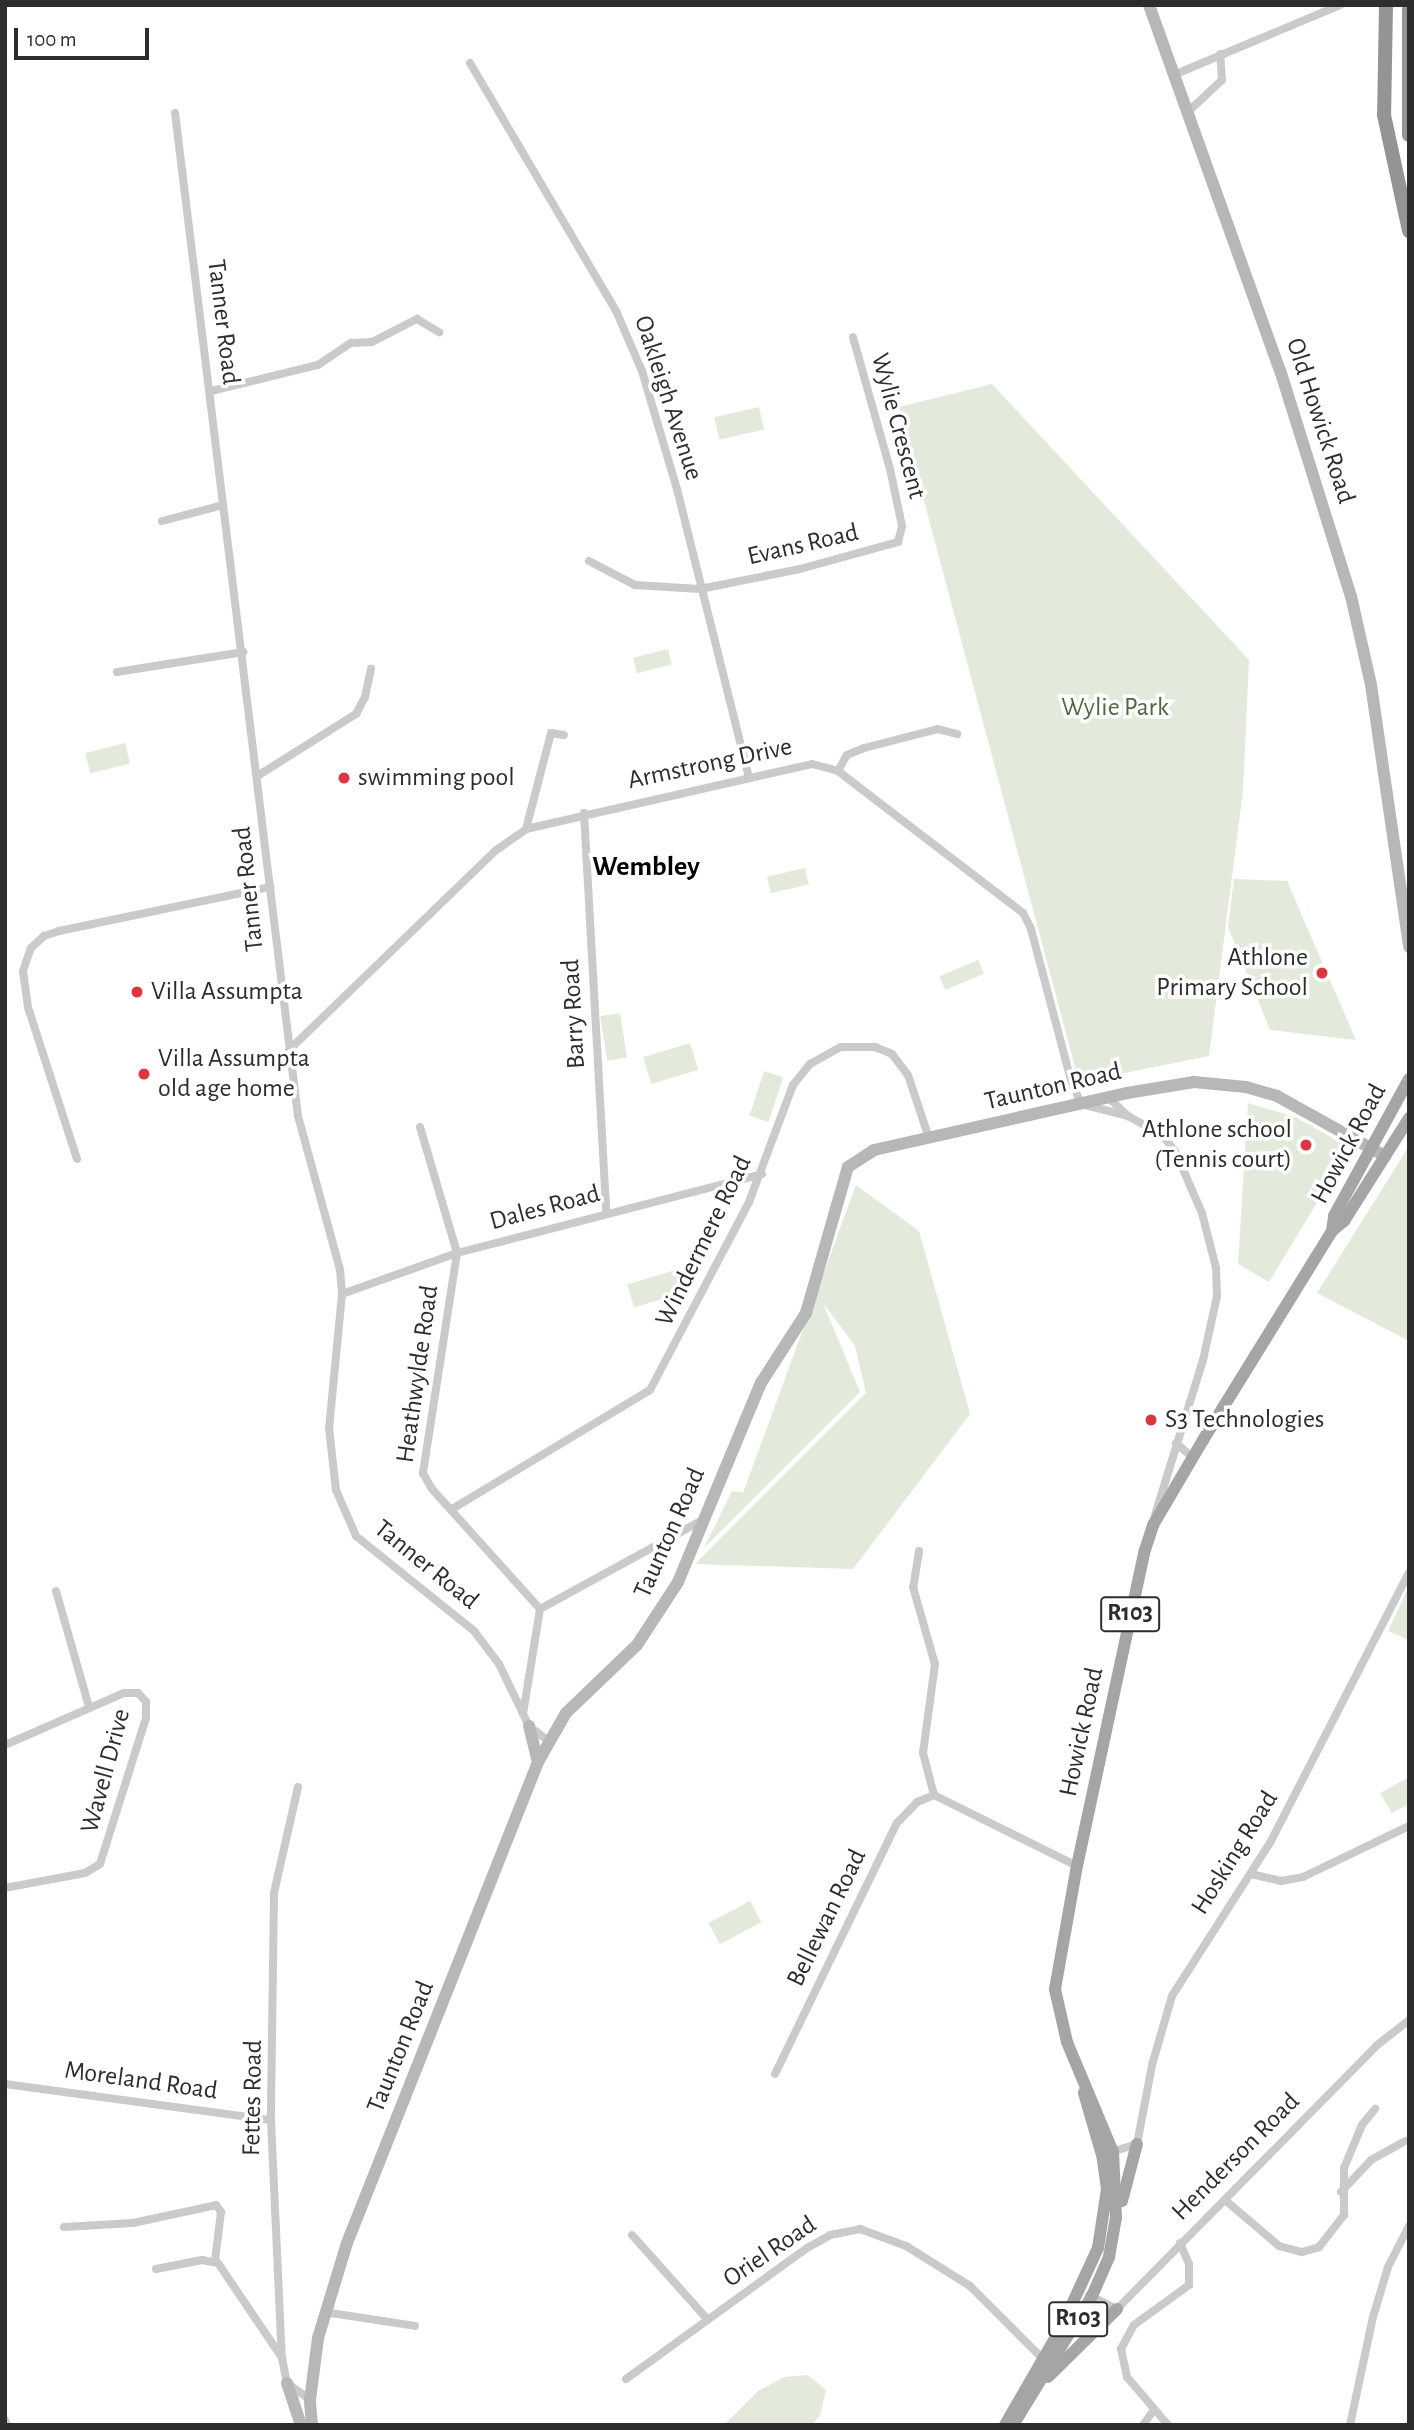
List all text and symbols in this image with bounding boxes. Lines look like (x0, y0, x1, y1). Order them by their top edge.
scale bar (18, 14, 152, 58)
text: 100 m (27, 29, 77, 50)
street label: Tanner Road (200, 258, 246, 386)
street label: Oakleigh Avenue (627, 312, 709, 484)
street label: Old Howick Road (1279, 334, 1361, 508)
street label: Wylie Crescent (864, 350, 932, 502)
street label: Evans Road (744, 517, 862, 573)
park label: Wylie Park (1061, 692, 1169, 724)
street label: Armstrong Drive (625, 731, 795, 797)
place label: swimming pool (358, 762, 515, 794)
marker: swimming pool (336, 770, 352, 786)
street label: Tanner Road (227, 825, 271, 953)
district label: Wembley (592, 850, 700, 884)
place label: Athlone Primary School (1156, 942, 1308, 1004)
street label: Barry Road (556, 958, 592, 1070)
marker: Athlone Primary School (1314, 965, 1330, 981)
place label: Villa Assumpta (151, 976, 303, 1008)
marker: Villa Assumpta (129, 984, 145, 1000)
place label: Villa Assumpta old age home (158, 1043, 310, 1104)
street label: Taunton Road (982, 1056, 1124, 1118)
marker: Villa Assumpta old age home (136, 1066, 152, 1082)
street label: Howick Road (1304, 1079, 1394, 1209)
place label: Athlone school (Tennis court) (1142, 1114, 1292, 1176)
marker: Athlone school (Tennis court) (1298, 1137, 1314, 1153)
street label: Windermere Road (649, 1151, 759, 1331)
street label: Dales Road (486, 1178, 604, 1238)
street label: Heathwylde Road (390, 1283, 446, 1465)
place label: S3 Technologies (1165, 1404, 1324, 1436)
marker: S3 Technologies (1143, 1412, 1159, 1428)
street label: Taunton Road (627, 1463, 713, 1603)
street label: Tanner Road (367, 1513, 485, 1617)
road number: R103 (1098, 1594, 1162, 1634)
street label: Howick Road (1053, 1665, 1111, 1799)
street label: Wavell Drive (74, 1705, 138, 1837)
street label: Hosking Road (1185, 1785, 1285, 1921)
street label: Bellewan Road (780, 1844, 874, 1992)
street label: Taunton Road (360, 1977, 442, 2117)
street label: Fettes Road (236, 2040, 270, 2156)
street label: Moreland Road (63, 2055, 219, 2107)
street label: Henderson Road (1166, 2087, 1306, 2227)
street label: Oriel Road (717, 2210, 823, 2294)
road number: R103 (1046, 2298, 1110, 2340)

